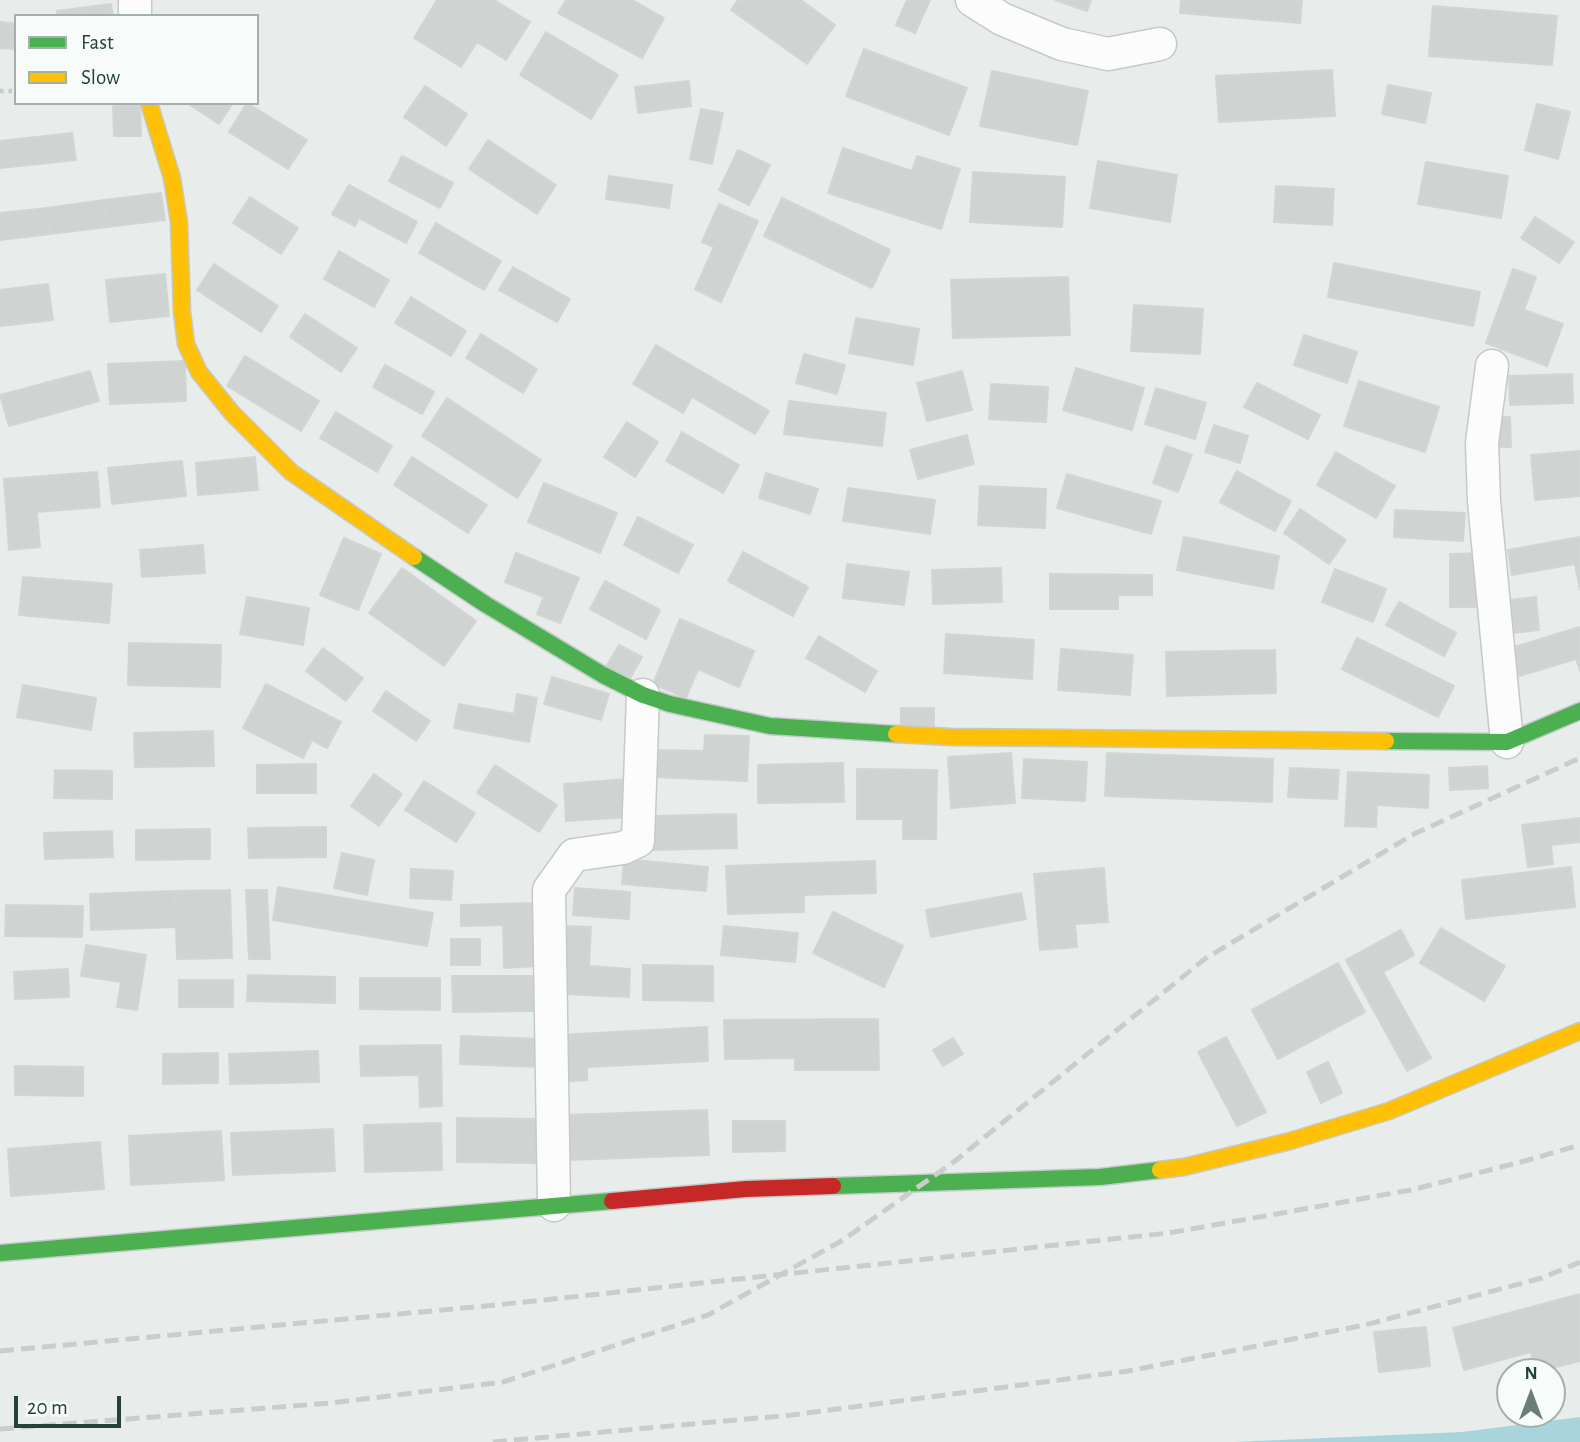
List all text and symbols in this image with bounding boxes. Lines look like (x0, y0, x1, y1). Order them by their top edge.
legend (14, 14, 259, 105)
text: Fast (81, 32, 114, 53)
text: Slow (81, 67, 120, 88)
north arrow (1496, 1358, 1566, 1428)
text: N (1524, 1364, 1538, 1383)
scale bar (18, 1382, 124, 1426)
text: 20 m (27, 1397, 68, 1418)

